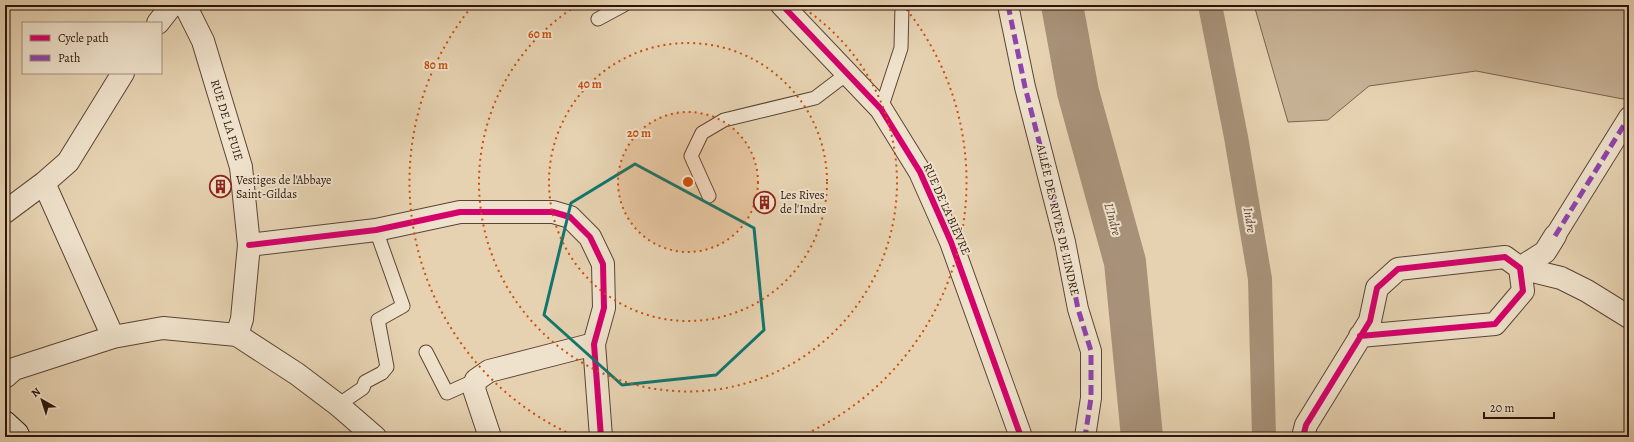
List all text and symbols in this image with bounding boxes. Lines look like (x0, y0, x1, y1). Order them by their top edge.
legend (22, 22, 162, 74)
text: 60 m (528, 26, 552, 42)
text: Cycle path (58, 30, 109, 46)
text: Path (58, 50, 81, 66)
text: 80 m (424, 57, 448, 73)
text: 40 m (578, 76, 602, 92)
street label: RUE DE LA FUIE (207, 77, 247, 163)
text: 20 m (627, 125, 651, 141)
street label: ALLÉE DES RIVES DE L'INDRE (1033, 142, 1083, 297)
street label: RUE DE LA BIÈVRE (920, 161, 974, 257)
place label: Vestiges de l'Abbaye Saint-Gildas (235, 172, 331, 202)
building icon: Vestiges de l'Abbaye Saint-Gildas (207, 174, 233, 200)
centre of rings (681, 175, 695, 189)
place label: Les Rives de l'Indre (780, 187, 826, 217)
building icon: Les Rives de l'Indre (752, 189, 778, 215)
water label: L'Indre (1100, 201, 1126, 238)
water label: Indre (1240, 206, 1260, 234)
north arrow (22, 380, 62, 420)
text: N (28, 384, 44, 401)
scale bar (1484, 394, 1554, 420)
text: 20 m (1490, 400, 1514, 416)

